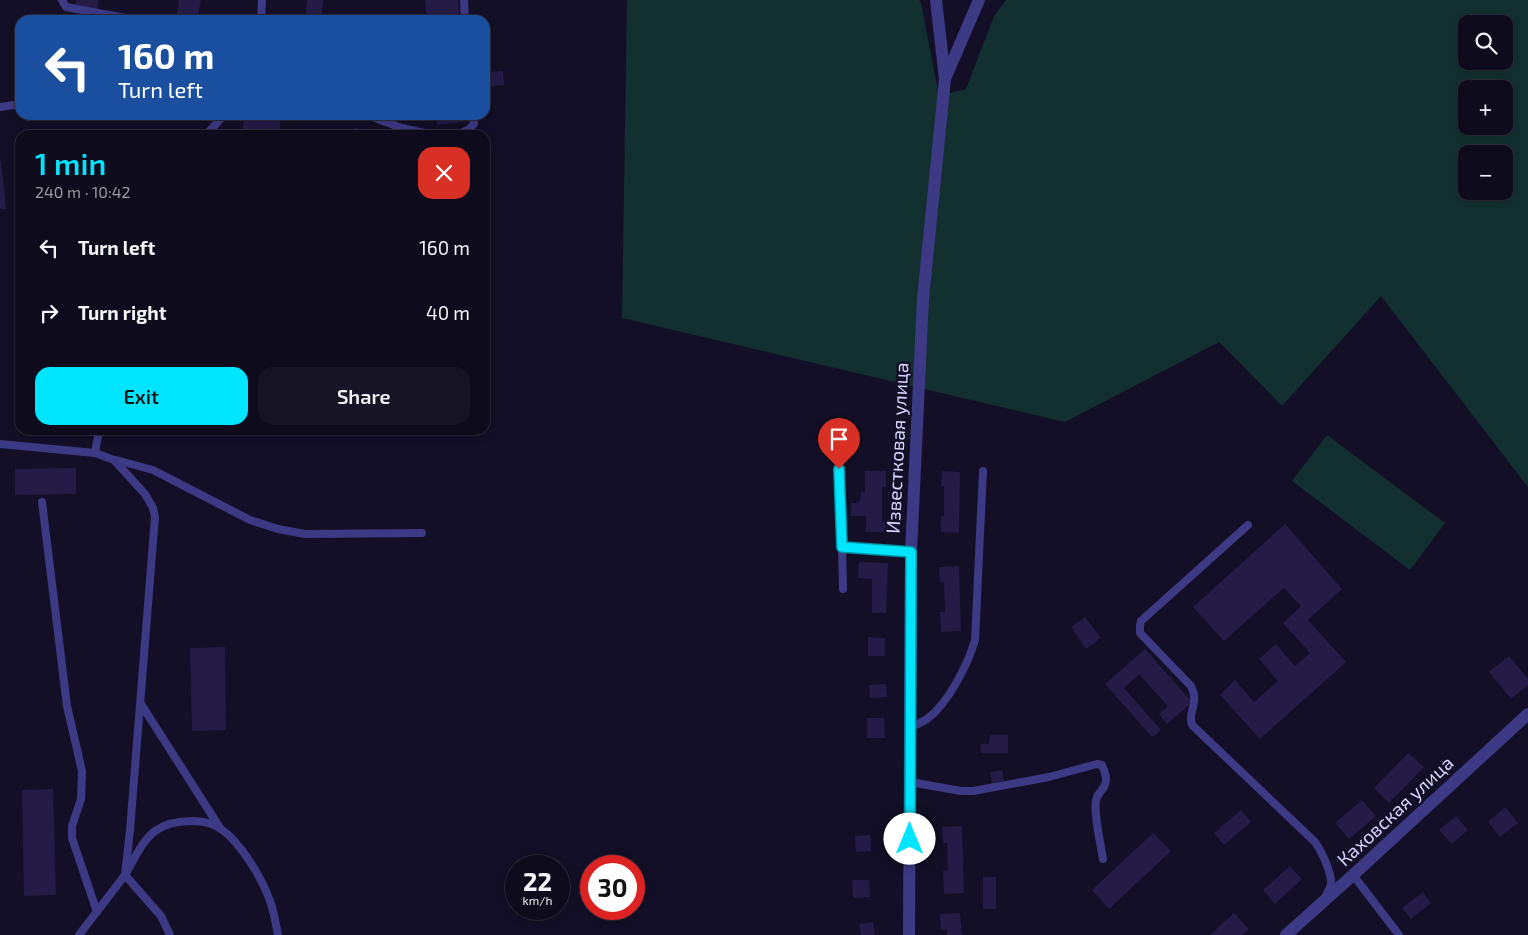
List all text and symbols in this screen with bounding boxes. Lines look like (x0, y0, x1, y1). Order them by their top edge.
map controls (1458, 15, 1513, 200)
button: search (1458, 15, 1513, 70)
text: 160 m (118, 34, 214, 76)
icon: left (35, 35, 100, 100)
text: Turn left (118, 76, 203, 102)
button: + (1458, 80, 1513, 135)
text: 1 min (35, 145, 106, 181)
button: − (1458, 145, 1513, 200)
button: close (418, 147, 470, 199)
text: 240 m · 10:42 (35, 182, 131, 201)
icon: left (35, 234, 63, 262)
text: Turn left (78, 236, 155, 259)
text: 160 m (419, 236, 470, 259)
icon: right (35, 299, 63, 327)
text: Turn right (78, 301, 166, 324)
text: 40 m (426, 301, 470, 324)
street label: Известковая улица (881, 362, 913, 534)
button: Exit (35, 367, 248, 425)
button: Share (258, 367, 470, 425)
pin (818, 418, 860, 469)
icon: arrive (825, 425, 853, 453)
street label: Каховская улица (1332, 751, 1458, 871)
position arrow (883, 812, 935, 864)
speed limit sign: 30 (580, 855, 645, 920)
text: 22 (523, 866, 552, 896)
text: km/h (523, 893, 552, 907)

